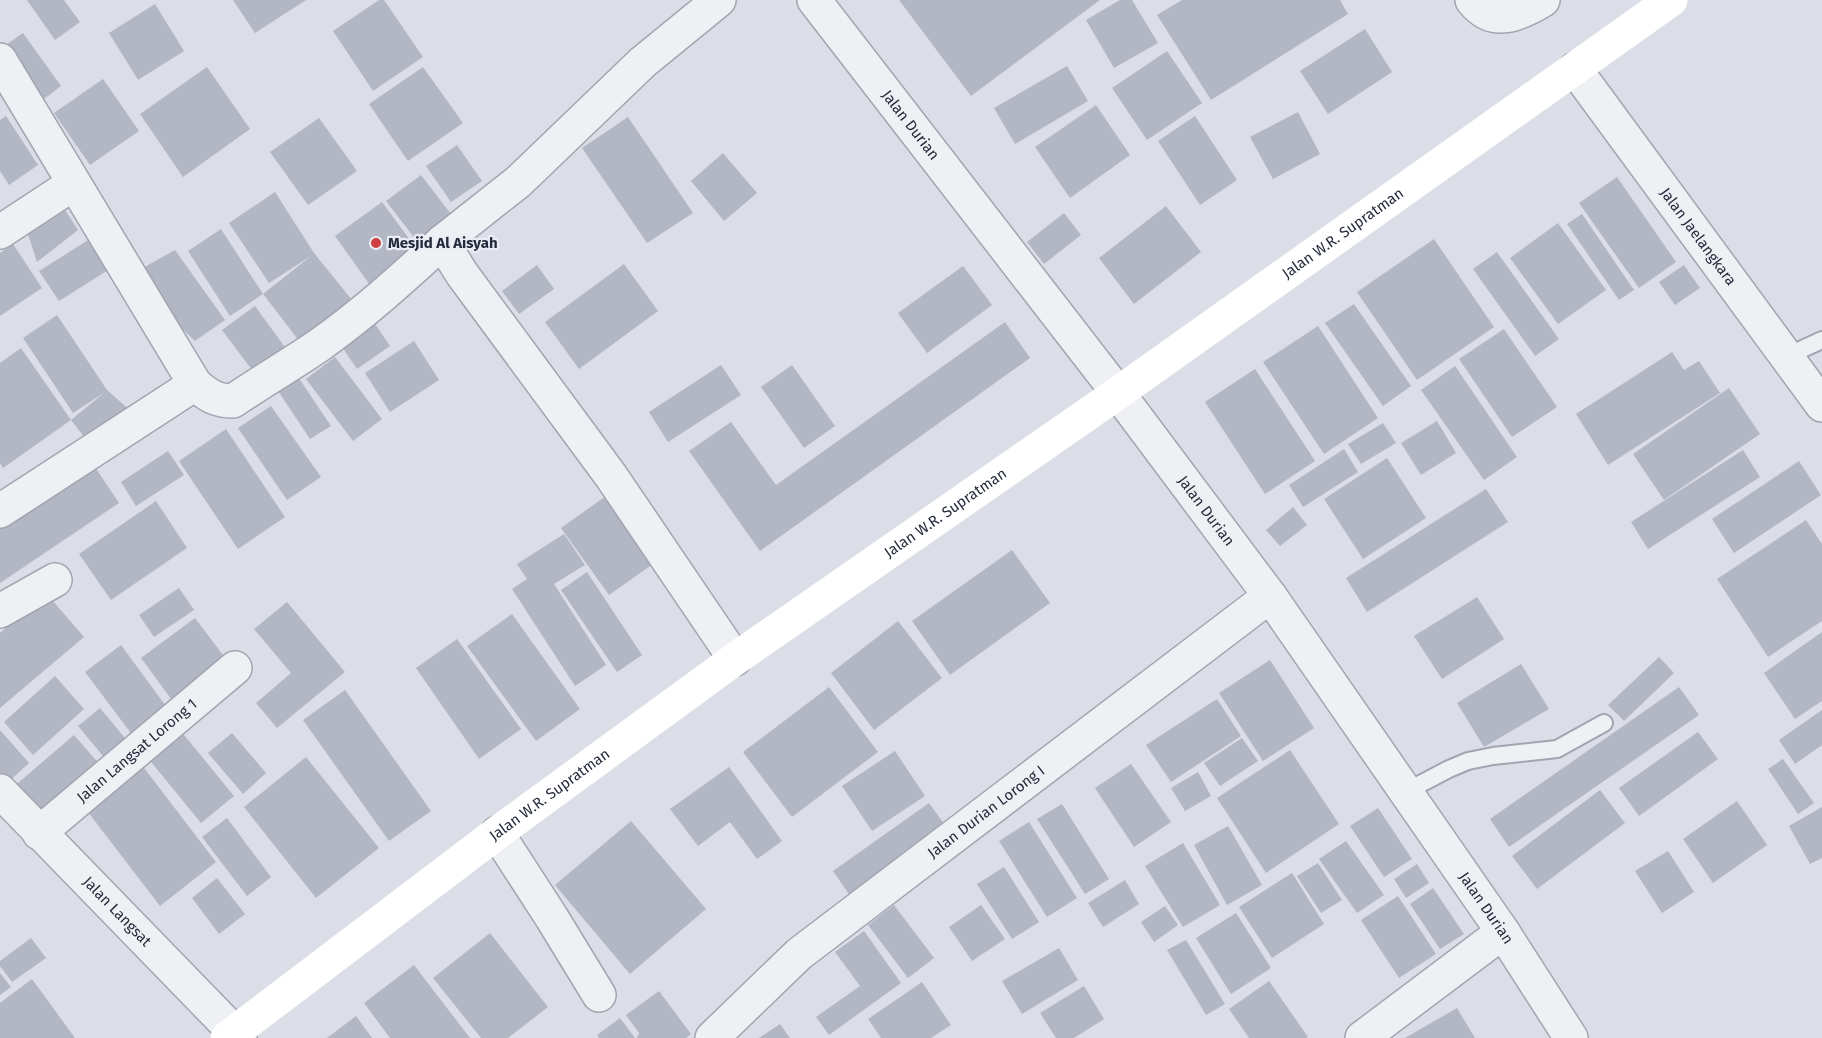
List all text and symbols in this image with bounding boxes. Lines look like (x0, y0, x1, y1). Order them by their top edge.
street label: Jalan Durian (878, 87, 943, 163)
street label: Jalan W.R. Supratman (1279, 184, 1407, 282)
street label: Jalan Jaelangkara (1656, 184, 1740, 289)
place label: Mesjid Al Aisyah (388, 234, 498, 252)
marker: Mesjid Al Aisyah (369, 236, 383, 250)
street label: Jalan W.R. Supratman (881, 464, 1010, 562)
street label: Jalan Durian (1174, 472, 1238, 550)
street label: Jalan Langsat Lorong 1 (73, 695, 201, 806)
street label: Jalan W.R. Supratman (486, 745, 613, 845)
street label: Jalan Durian Lorong I (924, 762, 1048, 862)
street label: Jalan Durian (1455, 869, 1517, 947)
street label: Jalan Langsat (79, 873, 155, 951)

